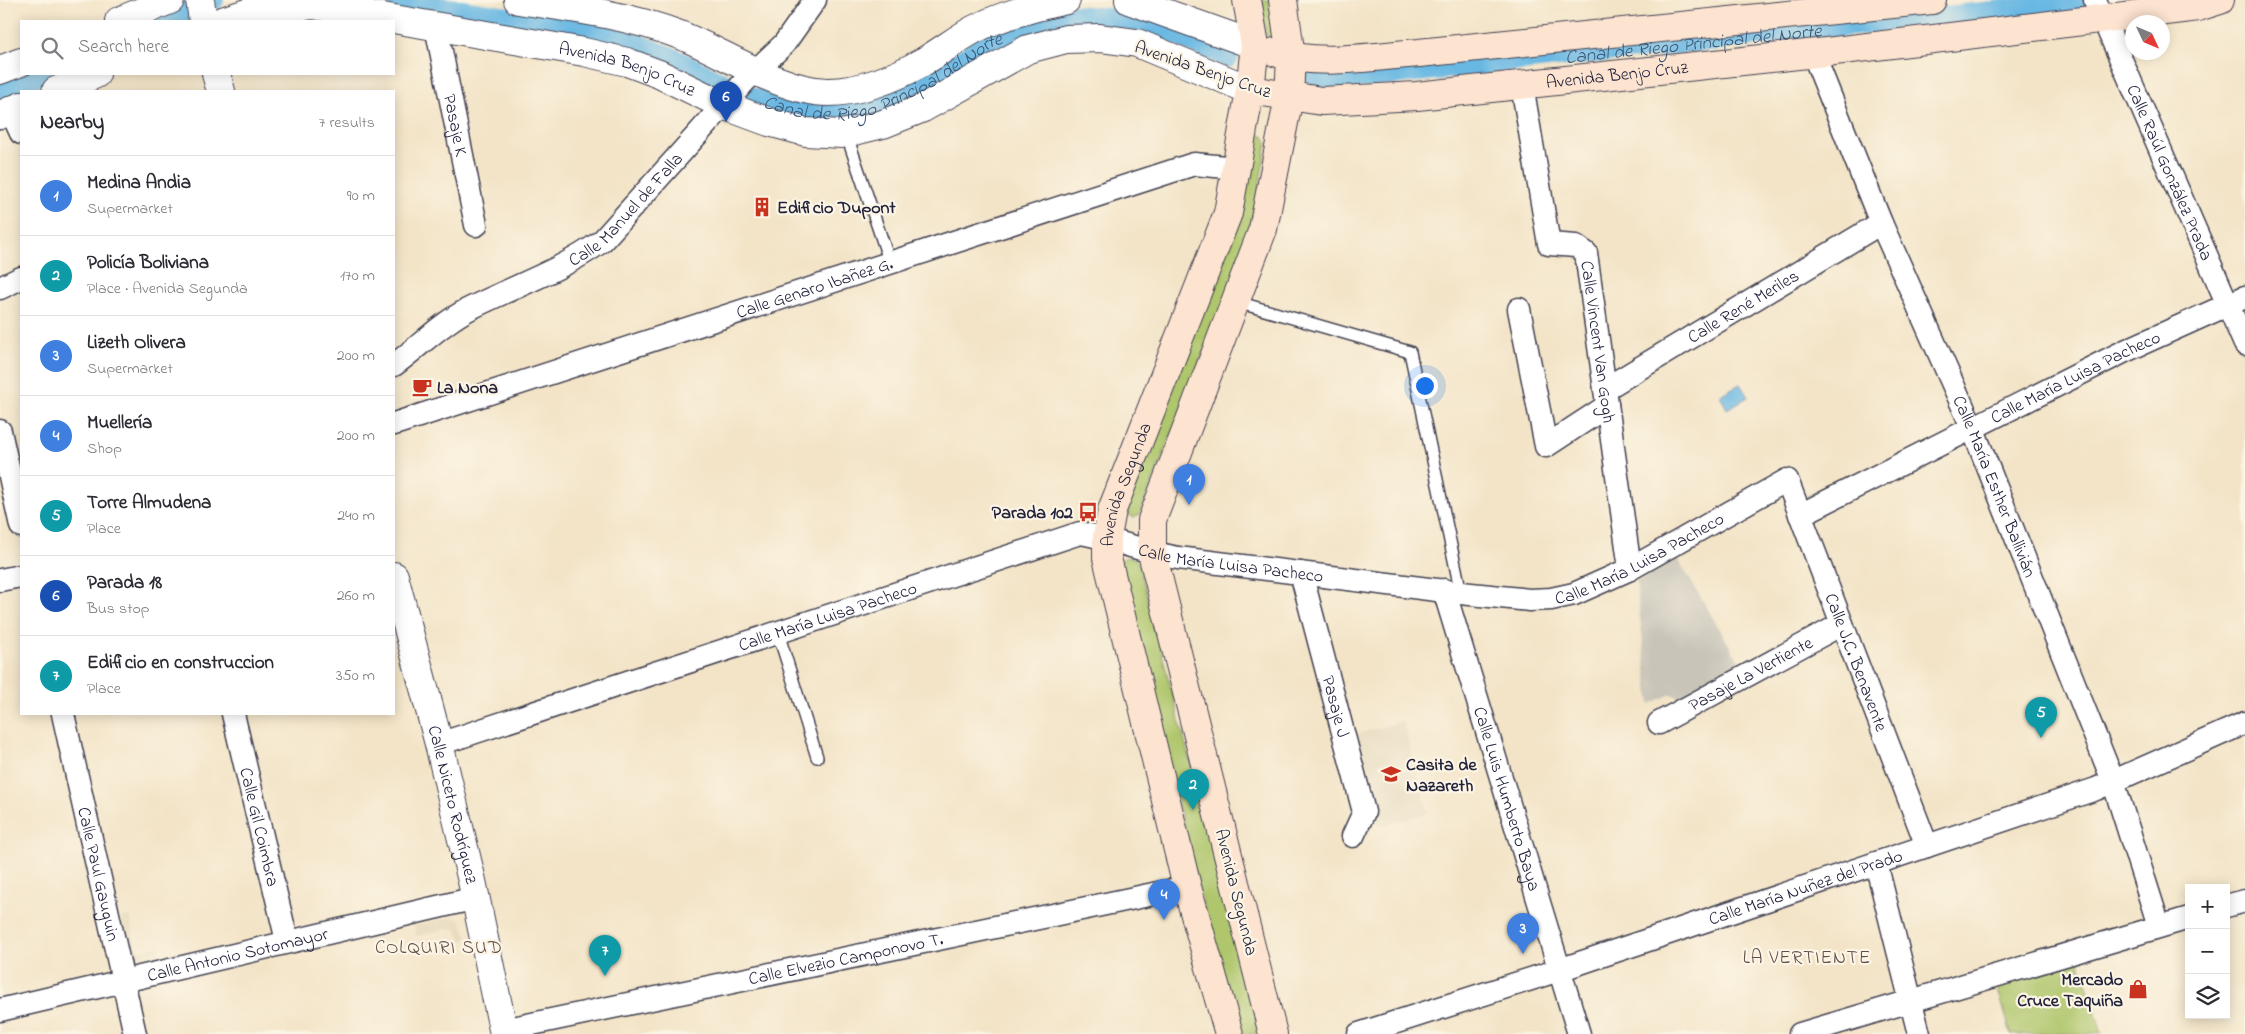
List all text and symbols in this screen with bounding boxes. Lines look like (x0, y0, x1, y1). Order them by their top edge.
north arrow (2125, 15, 2170, 60)
water label: Canal de Riego Principal del Norte (1564, 18, 1824, 72)
search box (20, 20, 395, 75)
water label: Canal de Riego Principal del Norte (760, 26, 1008, 129)
icon: search (38, 34, 66, 62)
text: Search here (78, 34, 169, 61)
street label: Avenida Benjo Cruz (1131, 35, 1275, 107)
street label: Avenida Benjo Cruz (556, 37, 700, 105)
street label: Avenida Benjo Cruz (1545, 56, 1690, 97)
pin: 6 (710, 81, 742, 122)
street label: Calle Raúl González Prada (2118, 81, 2218, 265)
street label: Pasaje K (435, 92, 473, 159)
text: Nearby (40, 108, 104, 138)
text: 7 results (319, 111, 375, 135)
street label: Calle Manuel de Falla (564, 148, 690, 274)
text: Medina Andia (87, 170, 191, 197)
text: 1 (53, 184, 59, 208)
text: 90 m (347, 184, 375, 208)
building icon: Edificio Dupont (751, 196, 773, 218)
place label: Edificio Dupont (777, 196, 896, 222)
text: Supermarket (87, 197, 173, 221)
text: Policía Boliviana (87, 250, 209, 277)
street label: Calle Genaro Ibañez G. (733, 252, 897, 327)
street label: Calle Vincent Van Gogh (1572, 259, 1621, 425)
text: 2 (52, 264, 60, 288)
text: 170 m (340, 264, 375, 288)
street label: Calle René Meriles (1683, 264, 1805, 351)
text: Place · Avenida Segunda (87, 277, 248, 301)
street label: Calle María Luisa Pacheco (1987, 326, 2165, 432)
text: Lizeth Olivera (87, 330, 186, 357)
text: 3 (53, 344, 59, 368)
text: 200 m (337, 344, 375, 368)
text: Supermarket (87, 357, 173, 381)
your location (1412, 373, 1438, 399)
cafe icon: La Nona (411, 376, 433, 398)
place label: La Nona (437, 376, 498, 402)
street label: Calle María Esther Ballivián (1945, 392, 2042, 582)
text: Muellería (87, 410, 152, 437)
street label: Avenida Segunda (1096, 419, 1160, 546)
text: 4 (53, 424, 59, 448)
text: 200 m (337, 424, 375, 448)
text: Shop (87, 437, 122, 461)
pin: 1 (1173, 464, 1205, 505)
text: Torre Almudena (87, 490, 211, 517)
place label: Parada 102 (992, 501, 1073, 527)
bus stop icon: Parada 102 (1077, 501, 1099, 523)
text: 5 (51, 504, 61, 528)
text: 240 m (337, 504, 375, 528)
street label: Calle María Luisa Pacheco (1553, 507, 1730, 613)
text: Place (87, 517, 121, 541)
street label: Calle María Luisa Pacheco (1135, 538, 1325, 591)
text: Parada 18 (87, 570, 162, 597)
street label: Calle María Luisa Pacheco (735, 576, 921, 660)
text: 6 (52, 584, 60, 608)
text: 260 m (337, 584, 375, 608)
street label: Calle J.C. Benavente (1817, 590, 1893, 737)
text: Bus stop (87, 597, 150, 621)
street label: Pasaje La Vertiente (1685, 631, 1819, 719)
text: Edificio en construccion (87, 650, 274, 677)
text: 7 (53, 664, 59, 688)
text: 350 m (336, 664, 375, 688)
street label: Pasaje J (1314, 673, 1355, 741)
text: Place (87, 677, 121, 701)
pin: 5 (2025, 697, 2057, 738)
street label: Calle Luis Humberto Baya (1465, 704, 1546, 895)
street label: Calle Niceto Rodríguez (420, 723, 483, 887)
place label: Casita de Nazareth (1406, 753, 1477, 800)
school or university icon: Casita de Nazareth (1380, 763, 1402, 785)
street label: Calle Gil Coimbra (231, 765, 285, 890)
pin: 2 (1177, 769, 1209, 810)
street label: Calle Paul Gauguin (69, 805, 125, 944)
street label: Avenida Segunda (1206, 826, 1263, 959)
street label: Calle María Nuñez del Prado (1706, 844, 1907, 934)
pin: 4 (1148, 879, 1180, 920)
map controls (2185, 884, 2230, 1019)
button: + (2185, 884, 2230, 929)
pin: 3 (1507, 913, 1539, 954)
street label: Calle Antonio Sotomayor (145, 922, 332, 990)
street label: Calle Elvezio Camponovo T. (746, 927, 946, 993)
button: − (2185, 929, 2230, 974)
district label: COLQUIRI SUD (375, 935, 503, 962)
pin: 7 (589, 935, 621, 976)
district label: LA VERTIENTE (1743, 945, 1871, 972)
place label: Mercado Cruce Taquiña (2017, 968, 2123, 1015)
button: layers (2185, 974, 2230, 1019)
shop icon: Mercado Cruce Taquiña (2127, 978, 2149, 1000)

